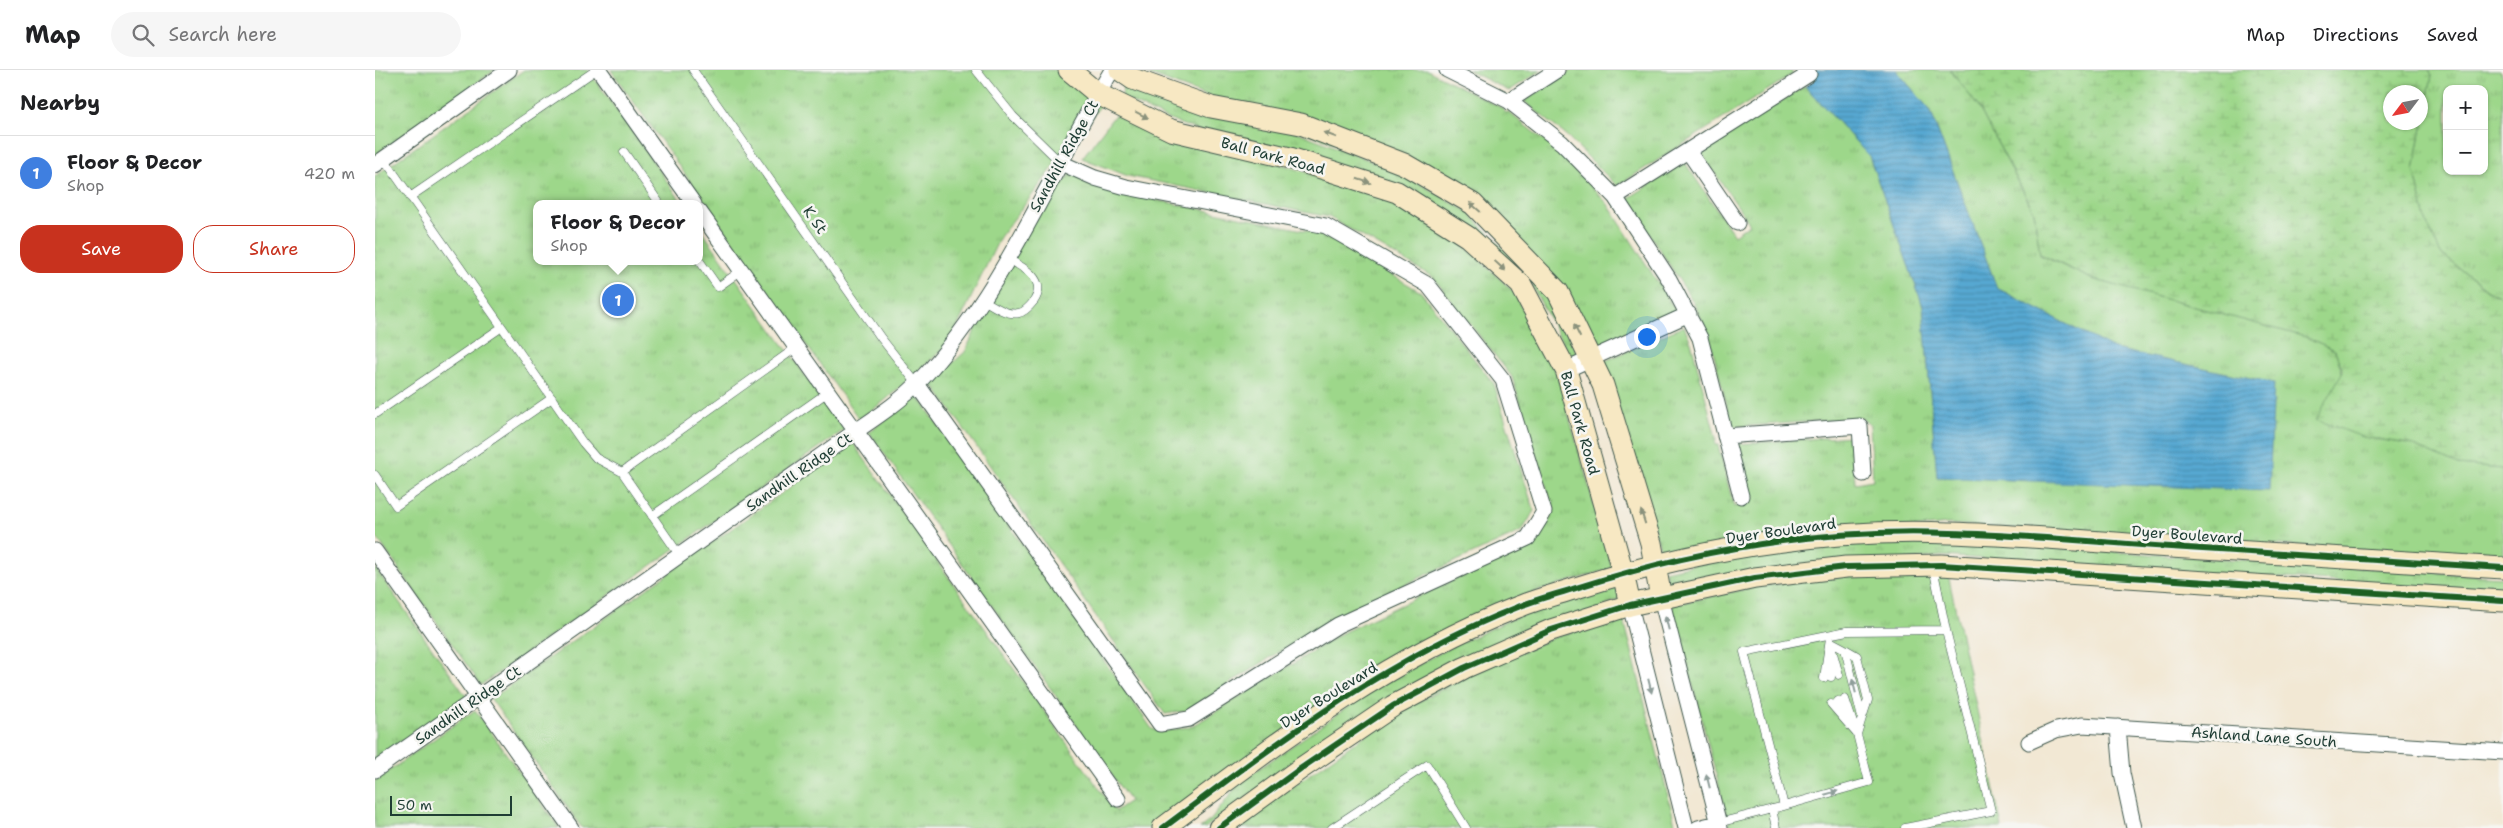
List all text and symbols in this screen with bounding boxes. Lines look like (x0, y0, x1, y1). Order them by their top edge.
search box (111, 12, 461, 57)
text: Map (25, 19, 81, 51)
icon: search (129, 21, 157, 49)
text: Search here (169, 22, 277, 47)
text: Map (2247, 23, 2285, 47)
text: Directions (2313, 23, 2399, 47)
text: Saved (2427, 23, 2478, 47)
north arrow (2383, 85, 2428, 130)
map controls (2443, 85, 2488, 175)
button: + (2443, 85, 2488, 130)
text: Nearby (20, 89, 100, 117)
street label: Sandhill Ridge Ct (1025, 96, 1103, 216)
one-way arrow (1135, 111, 1149, 119)
button: − (2443, 130, 2488, 175)
one-way arrow (1323, 131, 1337, 139)
street label: Ball Park Road (1219, 132, 1328, 180)
text: Floor & Decor (67, 150, 202, 175)
text: 1 (32, 163, 40, 184)
text: 420 m (304, 163, 355, 184)
text: Shop (67, 175, 104, 196)
one-way arrow (1356, 178, 1371, 186)
popup (533, 200, 703, 265)
one-way arrow (1470, 201, 1482, 213)
street label: K St (798, 202, 832, 238)
text: Floor & Decor (550, 210, 686, 235)
button: Save (20, 225, 183, 273)
button: Share (193, 225, 355, 273)
text: Shop (550, 235, 588, 256)
one-way arrow (1494, 261, 1507, 272)
pin: 1 (602, 281, 634, 319)
one-way arrow (1573, 324, 1581, 338)
your location (1634, 324, 1660, 350)
street label: Ball Park Road (1556, 369, 1605, 478)
street label: Sandhill Ridge Ct (742, 428, 856, 516)
one-way arrow (1638, 509, 1646, 524)
street label: Dyer Boulevard (1725, 513, 1838, 549)
street label: Dyer Boulevard (2131, 521, 2244, 549)
one-way arrow (1663, 616, 1671, 631)
street label: Dyer Boulevard (1277, 657, 1382, 733)
street label: Sandhill Ridge Ct (411, 661, 525, 749)
one-way arrow (1646, 679, 1654, 694)
one-way arrow (1850, 679, 1858, 694)
street label: Ashland Lane South (2190, 722, 2338, 752)
one-way arrow (1704, 773, 1712, 788)
one-way arrow (1823, 788, 1838, 796)
scale bar (390, 793, 513, 816)
text: 50 m (397, 796, 432, 814)

